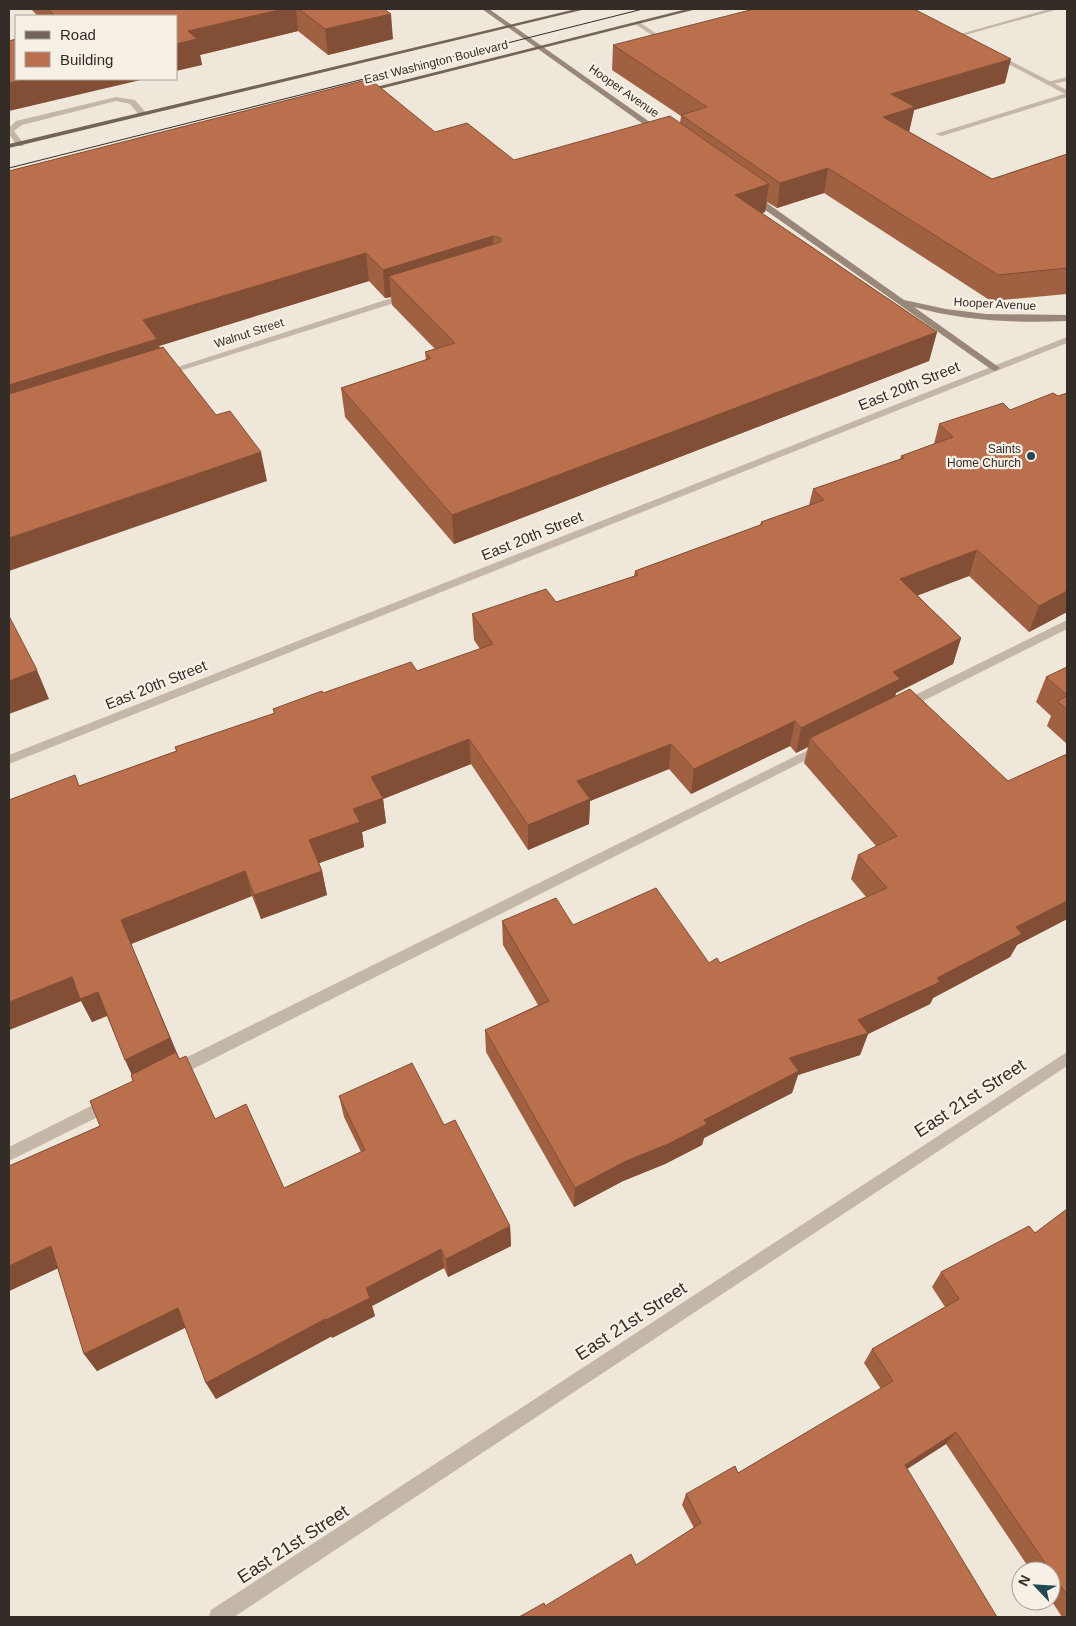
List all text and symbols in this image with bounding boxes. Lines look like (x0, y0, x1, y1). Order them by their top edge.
legend (15, 15, 178, 80)
text: Road (60, 26, 96, 43)
street label: East Washington Boulevard (363, 37, 509, 87)
text: Building (60, 51, 113, 68)
street label: Hooper Avenue (586, 62, 662, 121)
street label: Hooper Avenue (953, 295, 1037, 313)
street label: Walnut Street (212, 315, 286, 351)
street label: East 20th Street (856, 357, 963, 414)
place label: Saints Home Church (947, 442, 1021, 470)
marker: Saints Home Church (1025, 450, 1037, 462)
street label: East 20th Street (479, 507, 586, 564)
street label: East 20th Street (103, 656, 210, 713)
street label: East 21st Street (911, 1055, 1029, 1141)
street label: East 21st Street (572, 1278, 690, 1364)
street label: East 21st Street (234, 1501, 352, 1587)
north arrow (1011, 1561, 1061, 1611)
text: N (1015, 1573, 1034, 1588)

